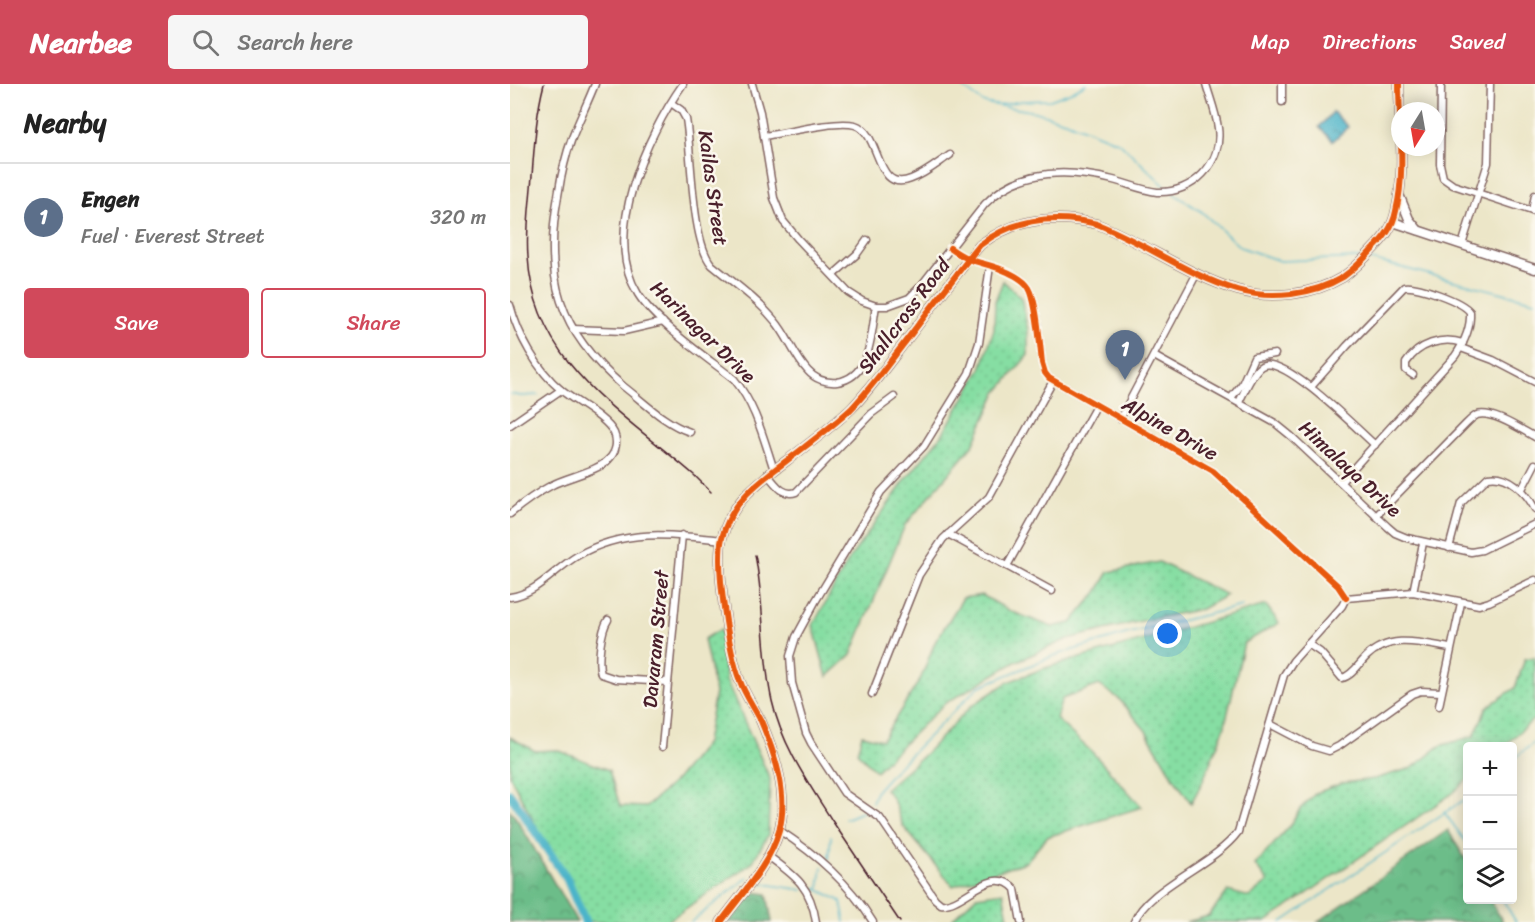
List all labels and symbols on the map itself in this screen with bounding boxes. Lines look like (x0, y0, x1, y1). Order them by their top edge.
north arrow (1391, 102, 1445, 156)
street label: Kailas Street (688, 128, 738, 248)
street label: Shallcross Road (848, 249, 960, 382)
street label: Harinagar Drive (642, 272, 765, 392)
pin: 1 (1106, 330, 1144, 380)
street label: Alpine Drive (1114, 387, 1225, 471)
street label: Himalaya Drive (1290, 412, 1410, 527)
street label: Davaram Street (633, 568, 680, 709)
your location (1153, 619, 1182, 648)

